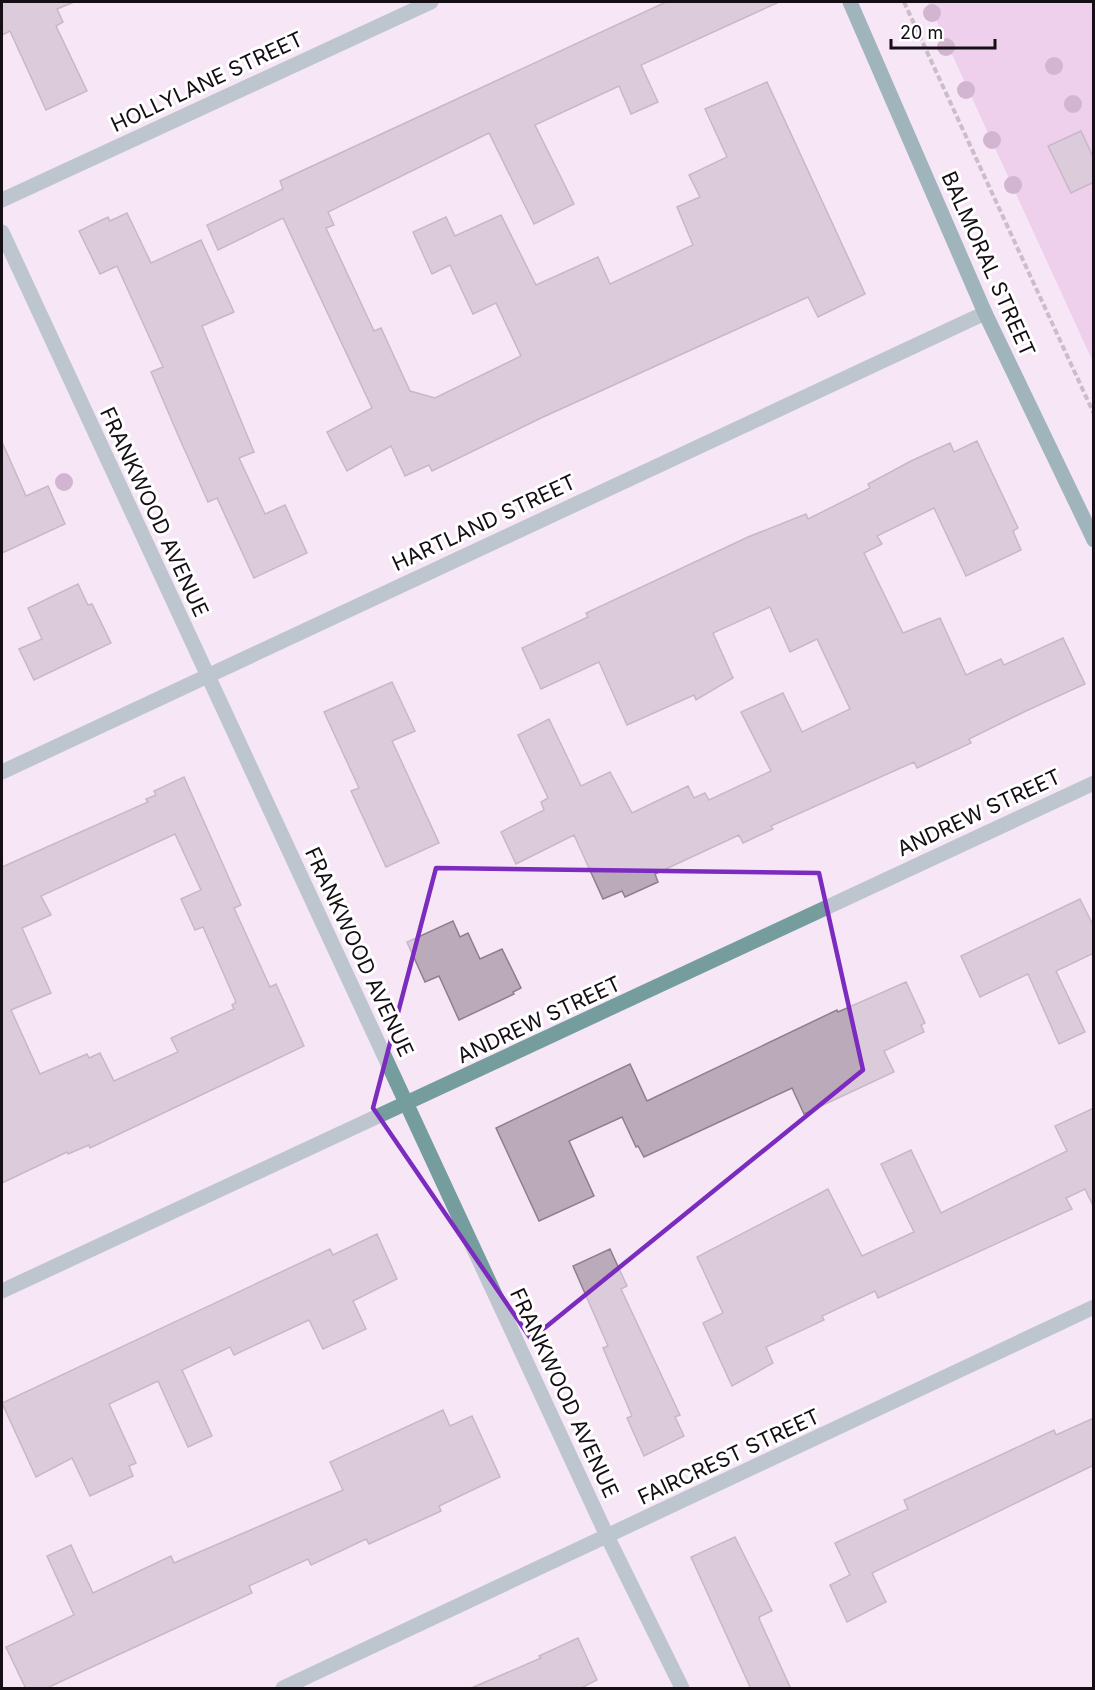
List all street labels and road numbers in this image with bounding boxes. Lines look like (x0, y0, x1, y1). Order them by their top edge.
street label: HOLLYLANE STREET (107, 26, 307, 137)
street label: BALMORAL STREET (936, 167, 1041, 360)
street label: FRANKWOOD AVENUE (95, 403, 214, 621)
street label: HARTLAND STREET (388, 469, 580, 576)
street label: ANDREW STREET (893, 764, 1065, 861)
street label: FRANKWOOD AVENUE (300, 843, 419, 1061)
street label: ANDREW STREET (453, 971, 625, 1068)
street label: FRANKWOOD AVENUE (505, 1284, 624, 1502)
street label: FAIRCREST STREET (634, 1403, 824, 1510)

